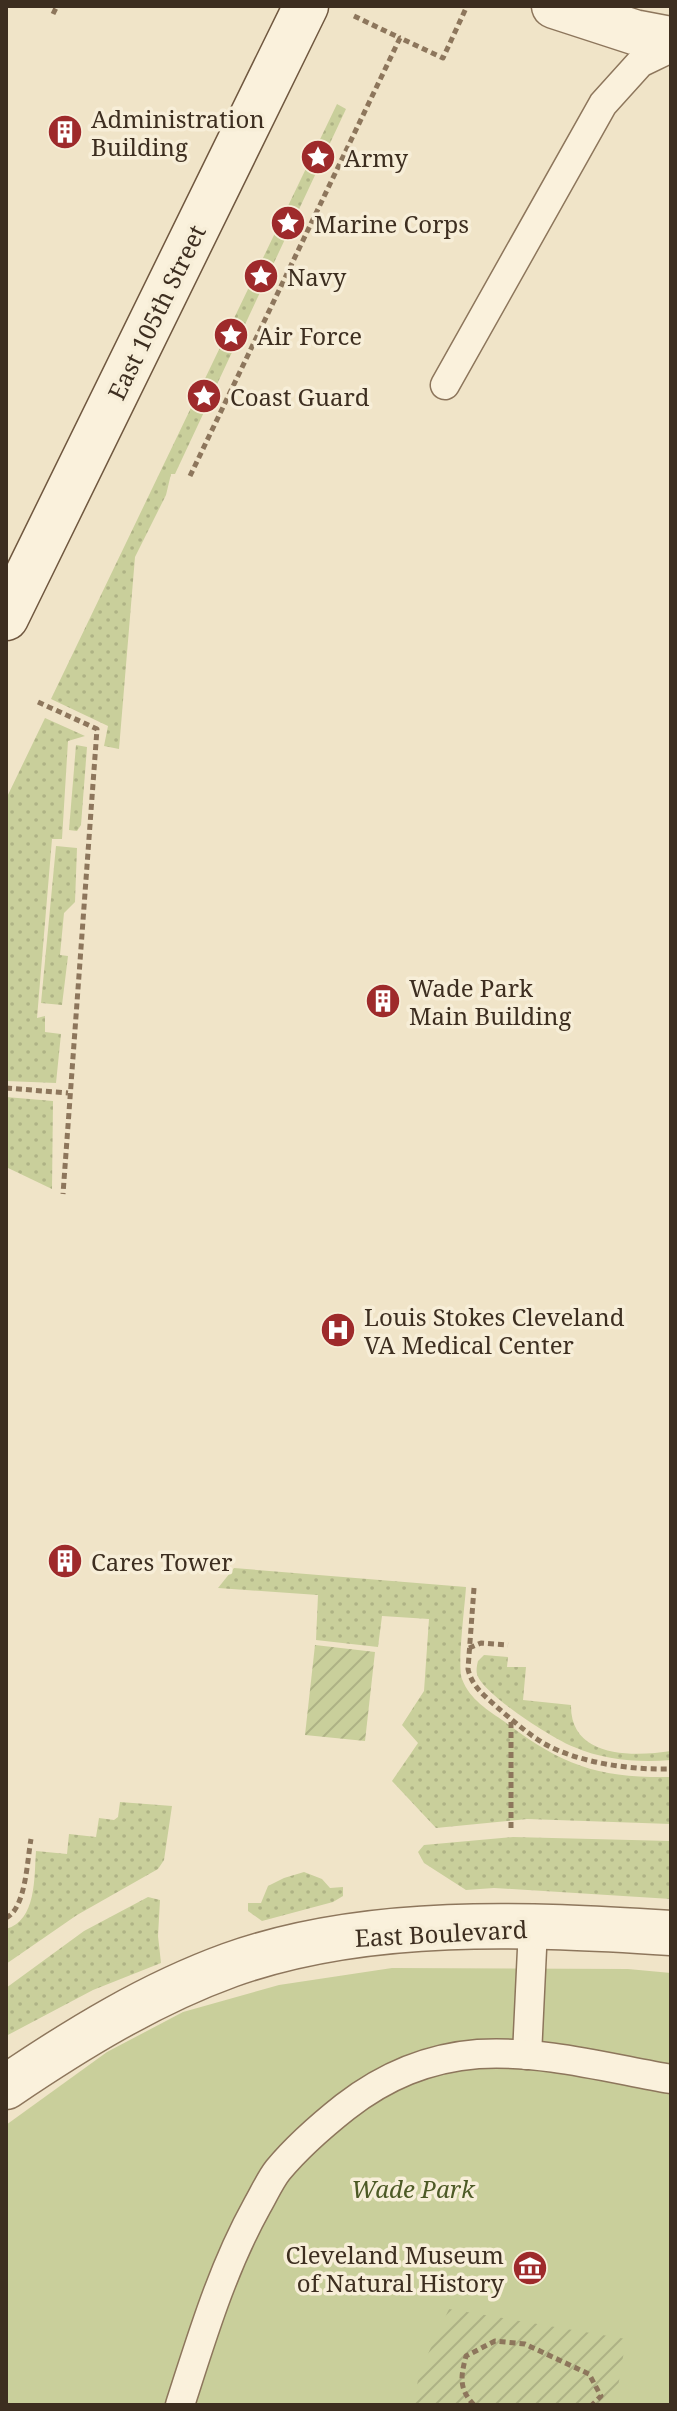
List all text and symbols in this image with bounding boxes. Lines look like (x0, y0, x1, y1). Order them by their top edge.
place label: Administration Building (91, 102, 265, 163)
building icon: Administration Building (46, 113, 84, 151)
place icon: Army (299, 138, 337, 176)
place label: Army (344, 141, 408, 174)
place icon: Marine Corps (269, 204, 307, 242)
place label: Marine Corps (314, 207, 469, 240)
street label: East 105th Street (99, 219, 213, 405)
place icon: Navy (242, 257, 280, 295)
place label: Navy (287, 260, 347, 293)
place icon: Air Force (212, 316, 250, 354)
place label: Air Force (257, 319, 362, 352)
place icon: Coast Guard (185, 377, 223, 415)
place label: Coast Guard (230, 380, 370, 413)
place label: Wade Park Main Building (409, 971, 571, 1032)
building icon: Wade Park Main Building (364, 982, 402, 1020)
place label: Louis Stokes Cleveland VA Medical Center (364, 1300, 625, 1361)
hospital icon: Louis Stokes Cleveland VA Medical Center (319, 1311, 357, 1349)
building icon: Cares Tower (46, 1542, 84, 1580)
place label: Cares Tower (91, 1545, 233, 1578)
street label: East Boulevard (354, 1912, 528, 1954)
park label: Wade Park (351, 2172, 476, 2205)
place label: Cleveland Museum of Natural History (286, 2238, 504, 2299)
museum icon: Cleveland Museum of Natural History (511, 2249, 549, 2287)

